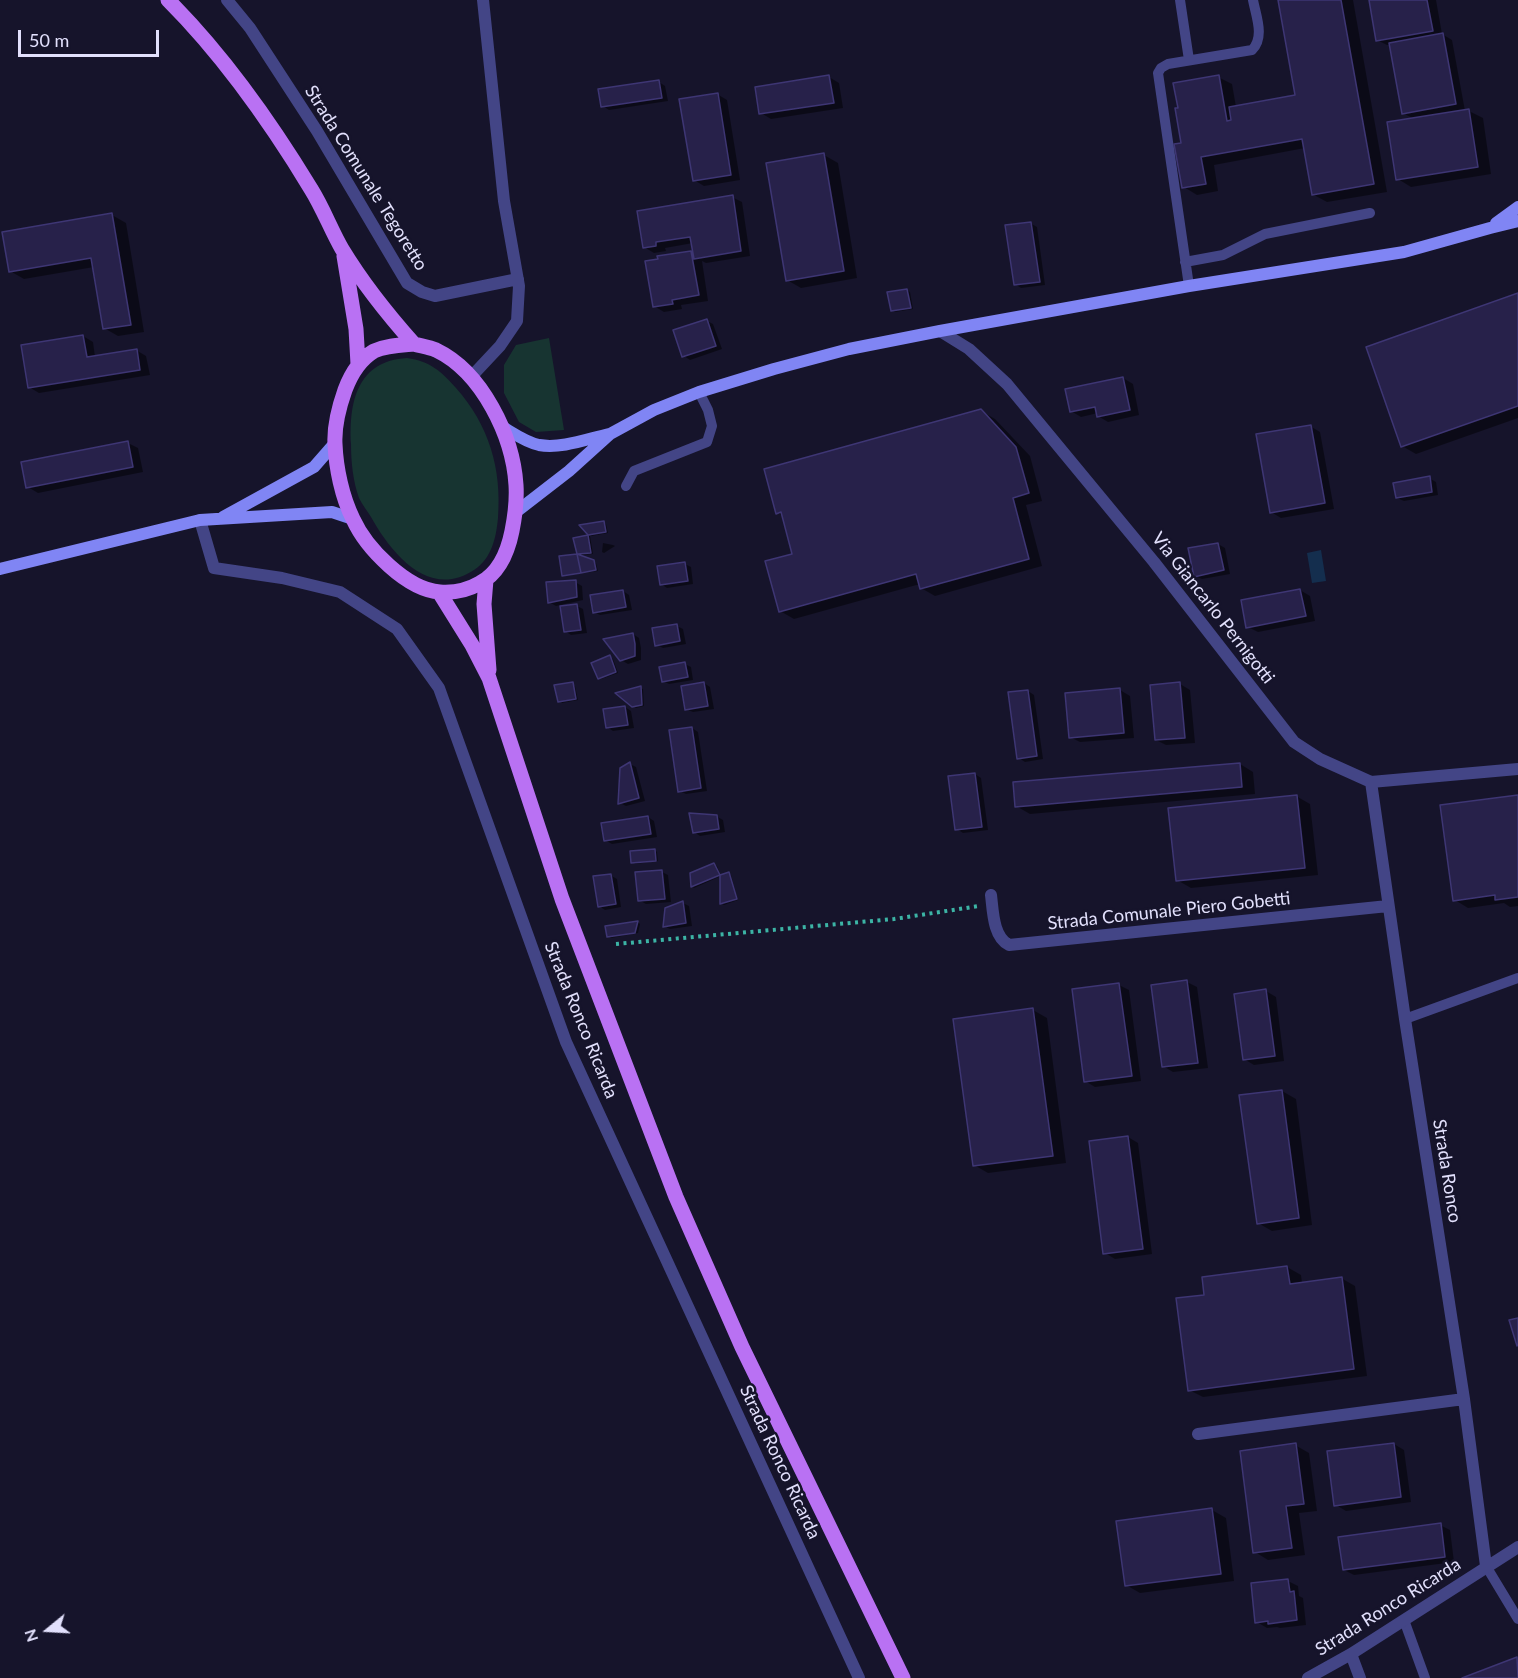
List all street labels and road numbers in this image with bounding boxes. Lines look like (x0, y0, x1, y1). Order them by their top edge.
street label: Strada Comunale Tegoretto (300, 81, 432, 275)
street label: Via Giancarlo Pernigotti (1147, 528, 1279, 688)
street label: Strada Comunale Piero Gobetti (1046, 887, 1292, 935)
street label: Strada Ronco Ricarda (540, 938, 622, 1102)
street label: Strada Ronco (1428, 1118, 1466, 1224)
street label: Strada Ronco Ricarda (735, 1382, 825, 1542)
street label: Strada Ronco Ricarda (1311, 1554, 1465, 1660)

